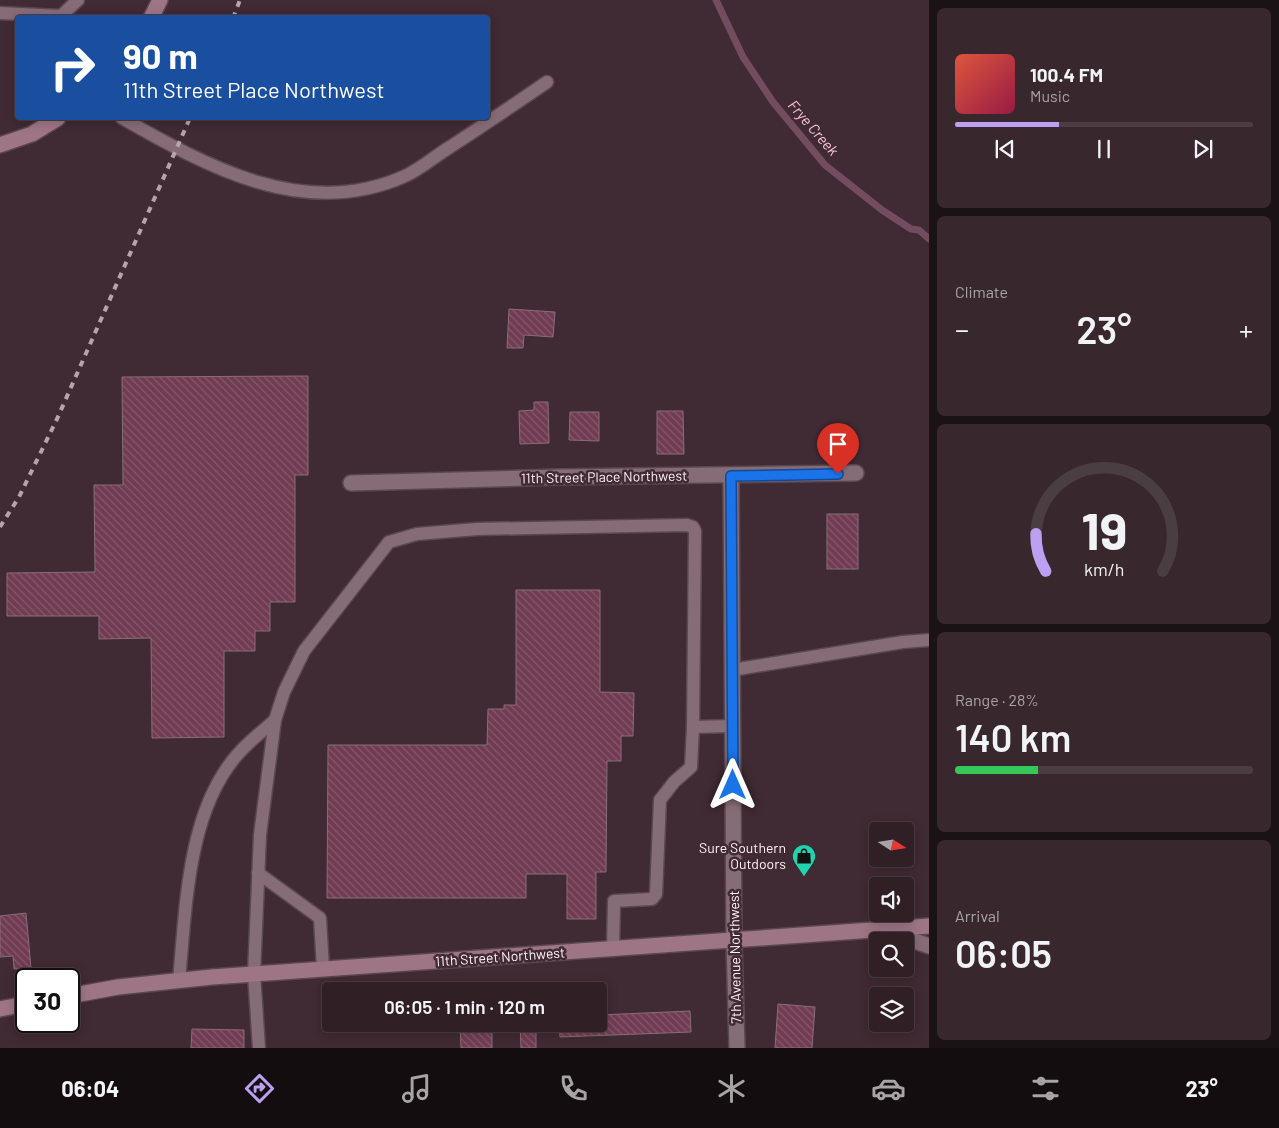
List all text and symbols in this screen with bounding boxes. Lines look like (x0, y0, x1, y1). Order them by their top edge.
text: 90 m (123, 34, 198, 76)
icon: right (40, 35, 105, 100)
text: 100.4 FM (1030, 63, 1103, 86)
text: 11th Street Place Northwest (123, 76, 384, 102)
text: Music (1030, 86, 1070, 105)
water label: Frye Creek (785, 96, 843, 159)
icon: previous (991, 135, 1019, 163)
icon: pause (1090, 135, 1118, 163)
icon: next (1189, 135, 1217, 163)
text: Climate (955, 282, 1008, 301)
text: 23° (1076, 306, 1132, 352)
text: − (955, 312, 969, 346)
text: + (1239, 312, 1253, 346)
pin (817, 423, 859, 474)
icon: arrive (824, 430, 852, 458)
street label: 11th Street Place Northwest (521, 467, 687, 486)
text: 19 (1081, 498, 1127, 560)
text: km/h (1084, 558, 1124, 580)
text: Range · 28% (955, 690, 1039, 709)
text: 140 km (955, 714, 1071, 760)
position arrow (706, 758, 758, 810)
north arrow (869, 822, 914, 868)
map controls (869, 822, 914, 1032)
place label: Sure Southern Outdoors (699, 839, 786, 872)
shop icon: Sure Southern Outdoors (791, 843, 817, 877)
button: sound (869, 877, 914, 922)
street label: 7th Avenue Northwest (725, 890, 744, 1024)
text: Arrival (955, 906, 1000, 925)
text: 06:05 (955, 930, 1052, 976)
button: search (869, 932, 914, 977)
street label: 11th Street Northwest (434, 943, 566, 970)
speed limit sign: 30 (15, 968, 80, 1033)
button: layers (869, 987, 914, 1032)
text: 06:05 · 1 min · 120 m (384, 995, 545, 1018)
icon: directions (242, 1071, 277, 1106)
icon: music (399, 1071, 434, 1106)
icon: phone (556, 1071, 591, 1106)
icon: climate (714, 1071, 749, 1106)
icon: car (871, 1071, 906, 1106)
icon: filters (1028, 1071, 1063, 1106)
text: 06:04 (61, 1075, 119, 1101)
text: 23° (1186, 1075, 1218, 1101)

